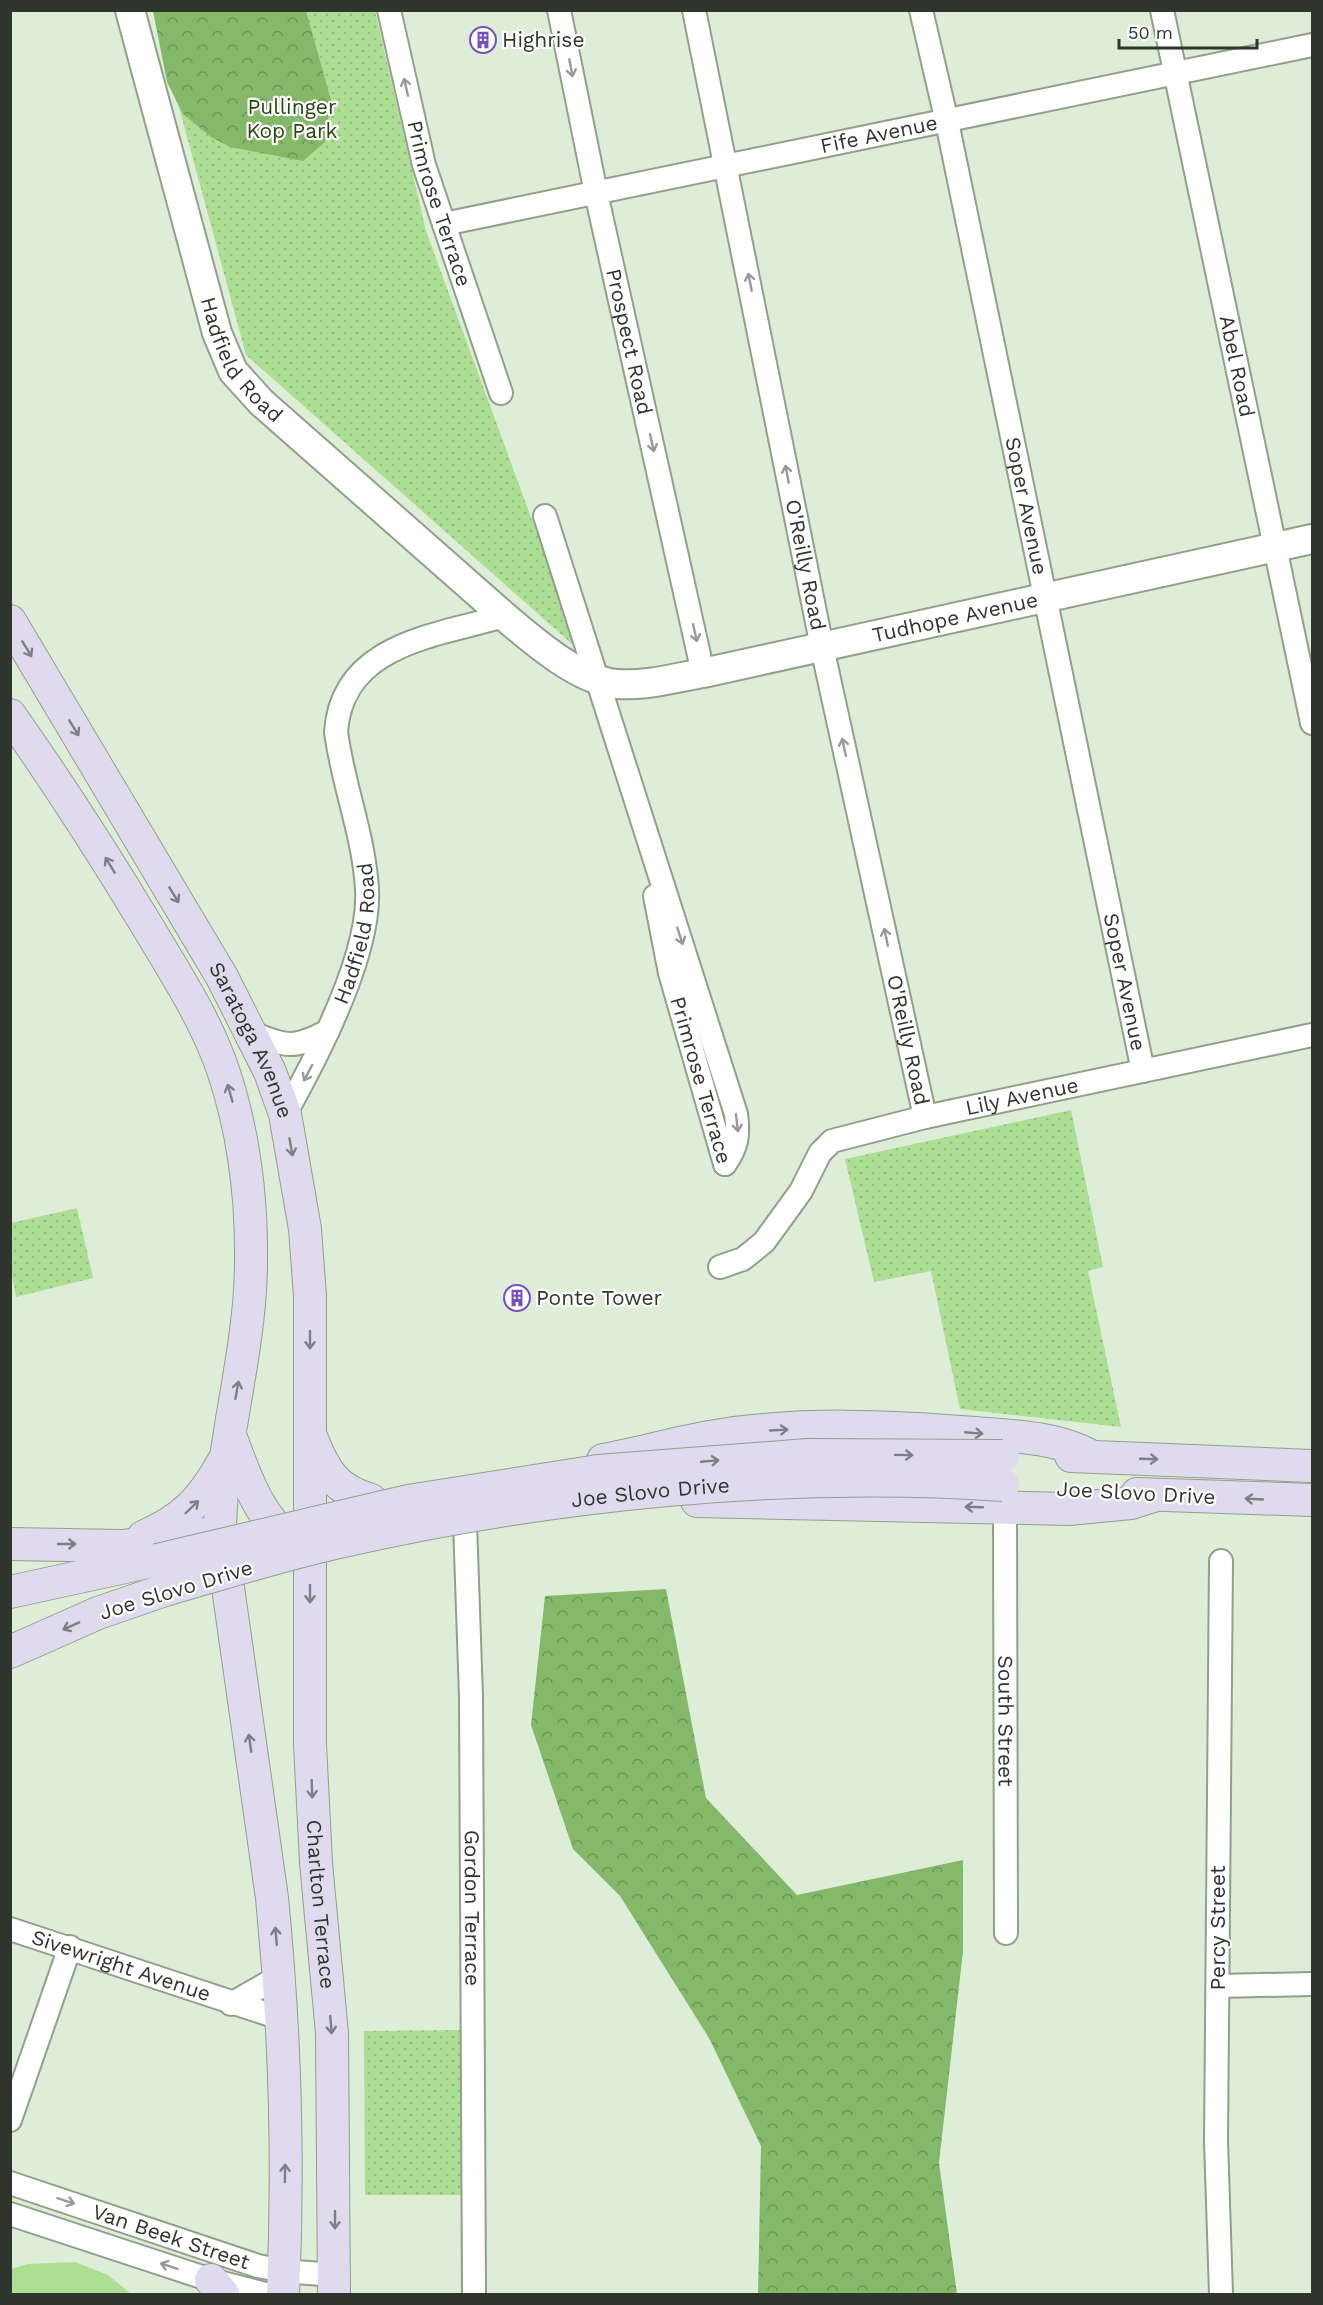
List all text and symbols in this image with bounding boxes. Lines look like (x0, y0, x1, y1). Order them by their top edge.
scale bar (1119, 12, 1257, 50)
text: 50 m (1128, 22, 1173, 43)
building icon: Highrise (468, 25, 498, 55)
place label: Highrise (502, 27, 585, 52)
one-way arrow (566, 58, 577, 77)
one-way arrow (400, 77, 412, 96)
park label: Pullinger Kop Park (247, 94, 338, 143)
street label: Fife Avenue (818, 110, 940, 158)
street label: Primrose Terrace (402, 118, 477, 290)
street label: Prospect Road (601, 266, 658, 417)
one-way arrow (744, 273, 755, 293)
street label: Hadfield Road (196, 294, 288, 427)
street label: Abel Road (1215, 313, 1260, 419)
one-way arrow (647, 433, 658, 452)
street label: Soper Avenue (1000, 435, 1053, 577)
one-way arrow (781, 464, 792, 484)
street label: O'Reilly Road (781, 497, 831, 633)
street label: Tudhope Avenue (870, 587, 1040, 647)
one-way arrow (689, 624, 701, 643)
one-way arrow (22, 640, 34, 657)
one-way arrow (68, 719, 80, 736)
one-way arrow (837, 738, 849, 757)
one-way arrow (103, 857, 115, 874)
street label: Hadfield Road (328, 861, 379, 1008)
one-way arrow (168, 886, 180, 903)
street label: Soper Avenue (1099, 911, 1151, 1053)
one-way arrow (675, 926, 686, 945)
one-way arrow (879, 928, 891, 947)
street label: Saratoga Avenue (204, 957, 298, 1121)
street label: O'Reilly Road (882, 972, 935, 1108)
street label: Primrose Terrace (665, 994, 737, 1167)
one-way arrow (302, 1064, 314, 1081)
street label: Lily Avenue (963, 1072, 1081, 1120)
one-way arrow (223, 1083, 235, 1102)
one-way arrow (731, 1112, 742, 1132)
one-way arrow (286, 1136, 297, 1156)
building icon: Ponte Tower (502, 1283, 532, 1313)
place label: Ponte Tower (536, 1285, 663, 1310)
one-way arrow (304, 1330, 316, 1350)
one-way arrow (232, 1380, 243, 1400)
one-way arrow (768, 1424, 788, 1436)
one-way arrow (963, 1428, 983, 1439)
one-way arrow (894, 1449, 914, 1461)
one-way arrow (1138, 1453, 1158, 1464)
one-way arrow (699, 1455, 719, 1466)
street label: Joe Slovo Drive (570, 1472, 730, 1513)
street label: Joe Slovo Drive (1056, 1476, 1216, 1509)
one-way arrow (1245, 1494, 1265, 1505)
one-way arrow (184, 1499, 199, 1514)
one-way arrow (964, 1501, 984, 1512)
one-way arrow (56, 1539, 76, 1550)
street label: Joe Slovo Drive (96, 1554, 256, 1625)
one-way arrow (304, 1583, 316, 1603)
one-way arrow (62, 1620, 80, 1632)
street label: South Street (993, 1655, 1019, 1787)
one-way arrow (244, 1734, 255, 1754)
one-way arrow (306, 1778, 317, 1798)
street label: Charlton Terrace (302, 1819, 341, 1990)
street label: Gordon Terrace (460, 1830, 485, 1986)
street label: Percy Street (1205, 1865, 1230, 1991)
street label: Sivewright Avenue (29, 1924, 214, 2006)
one-way arrow (270, 1927, 281, 1947)
one-way arrow (326, 2015, 337, 2034)
one-way arrow (279, 2164, 291, 2184)
one-way arrow (56, 2196, 75, 2207)
street label: Van Beek Street (90, 2199, 253, 2274)
one-way arrow (329, 2209, 340, 2229)
one-way arrow (160, 2260, 179, 2271)

